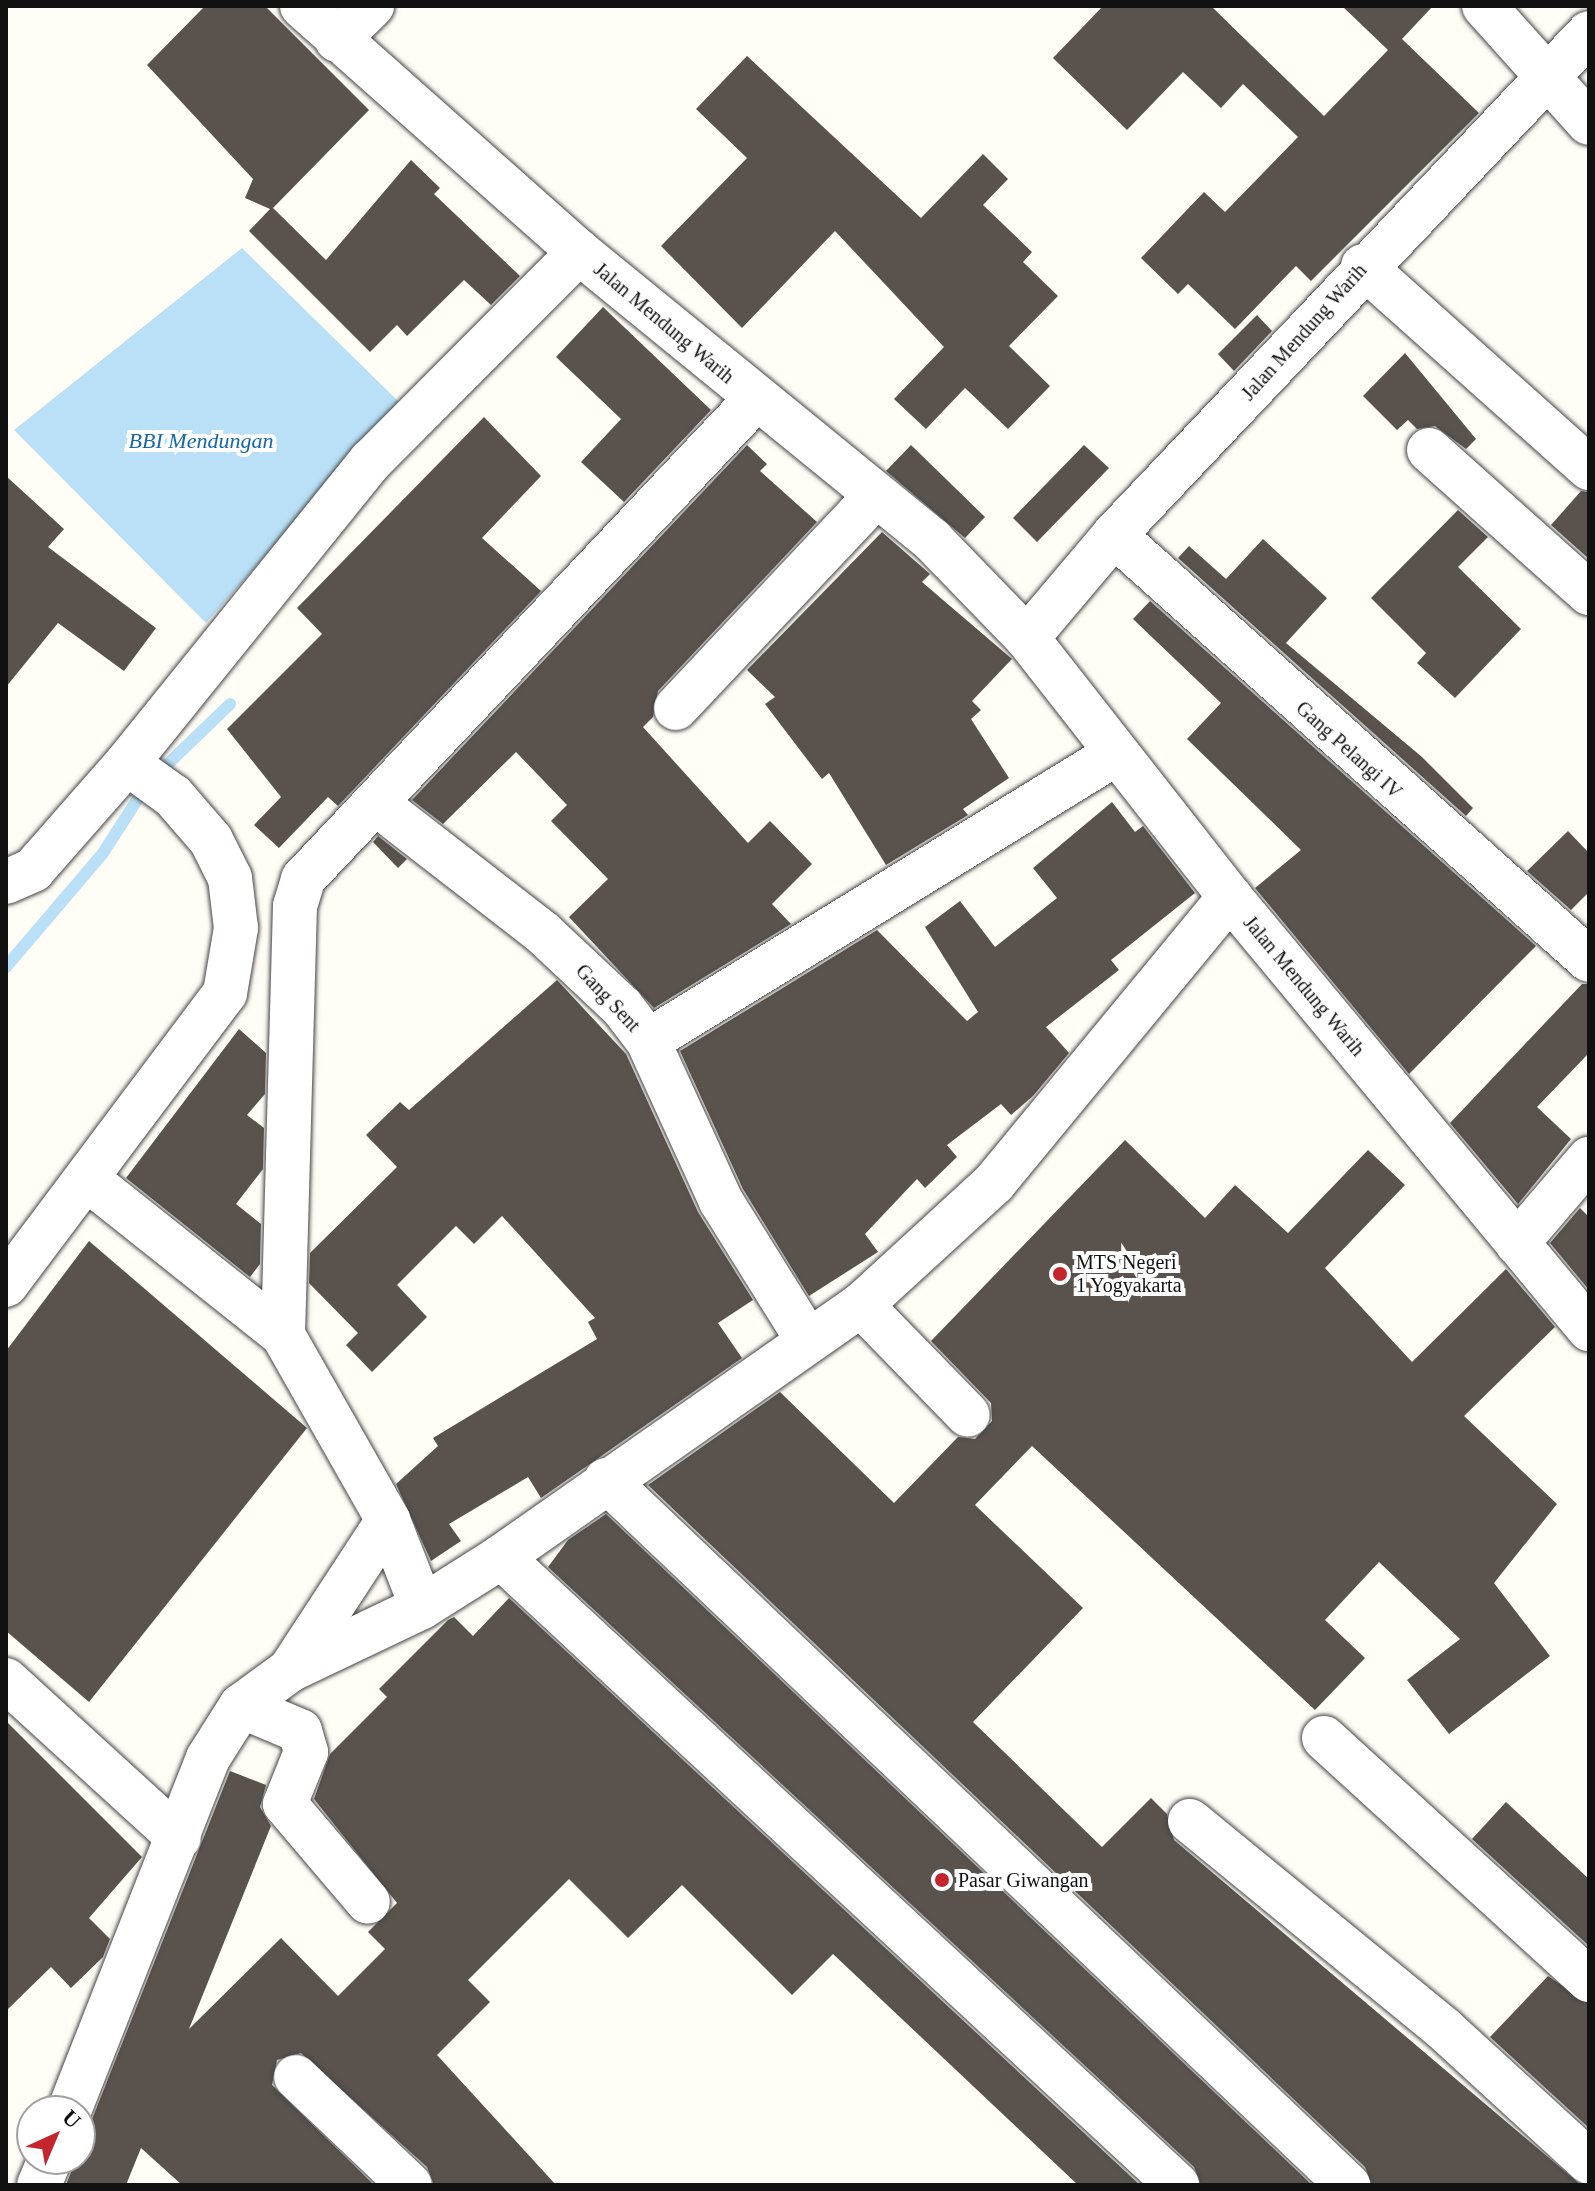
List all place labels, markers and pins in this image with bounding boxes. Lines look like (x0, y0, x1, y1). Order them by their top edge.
place label: MTS Negeri 1 Yogyakarta (1076, 1250, 1182, 1297)
marker: MTS Negeri 1 Yogyakarta (1051, 1265, 1069, 1283)
place label: Pasar Giwangan (958, 1868, 1089, 1892)
marker: Pasar Giwangan (933, 1871, 951, 1889)

